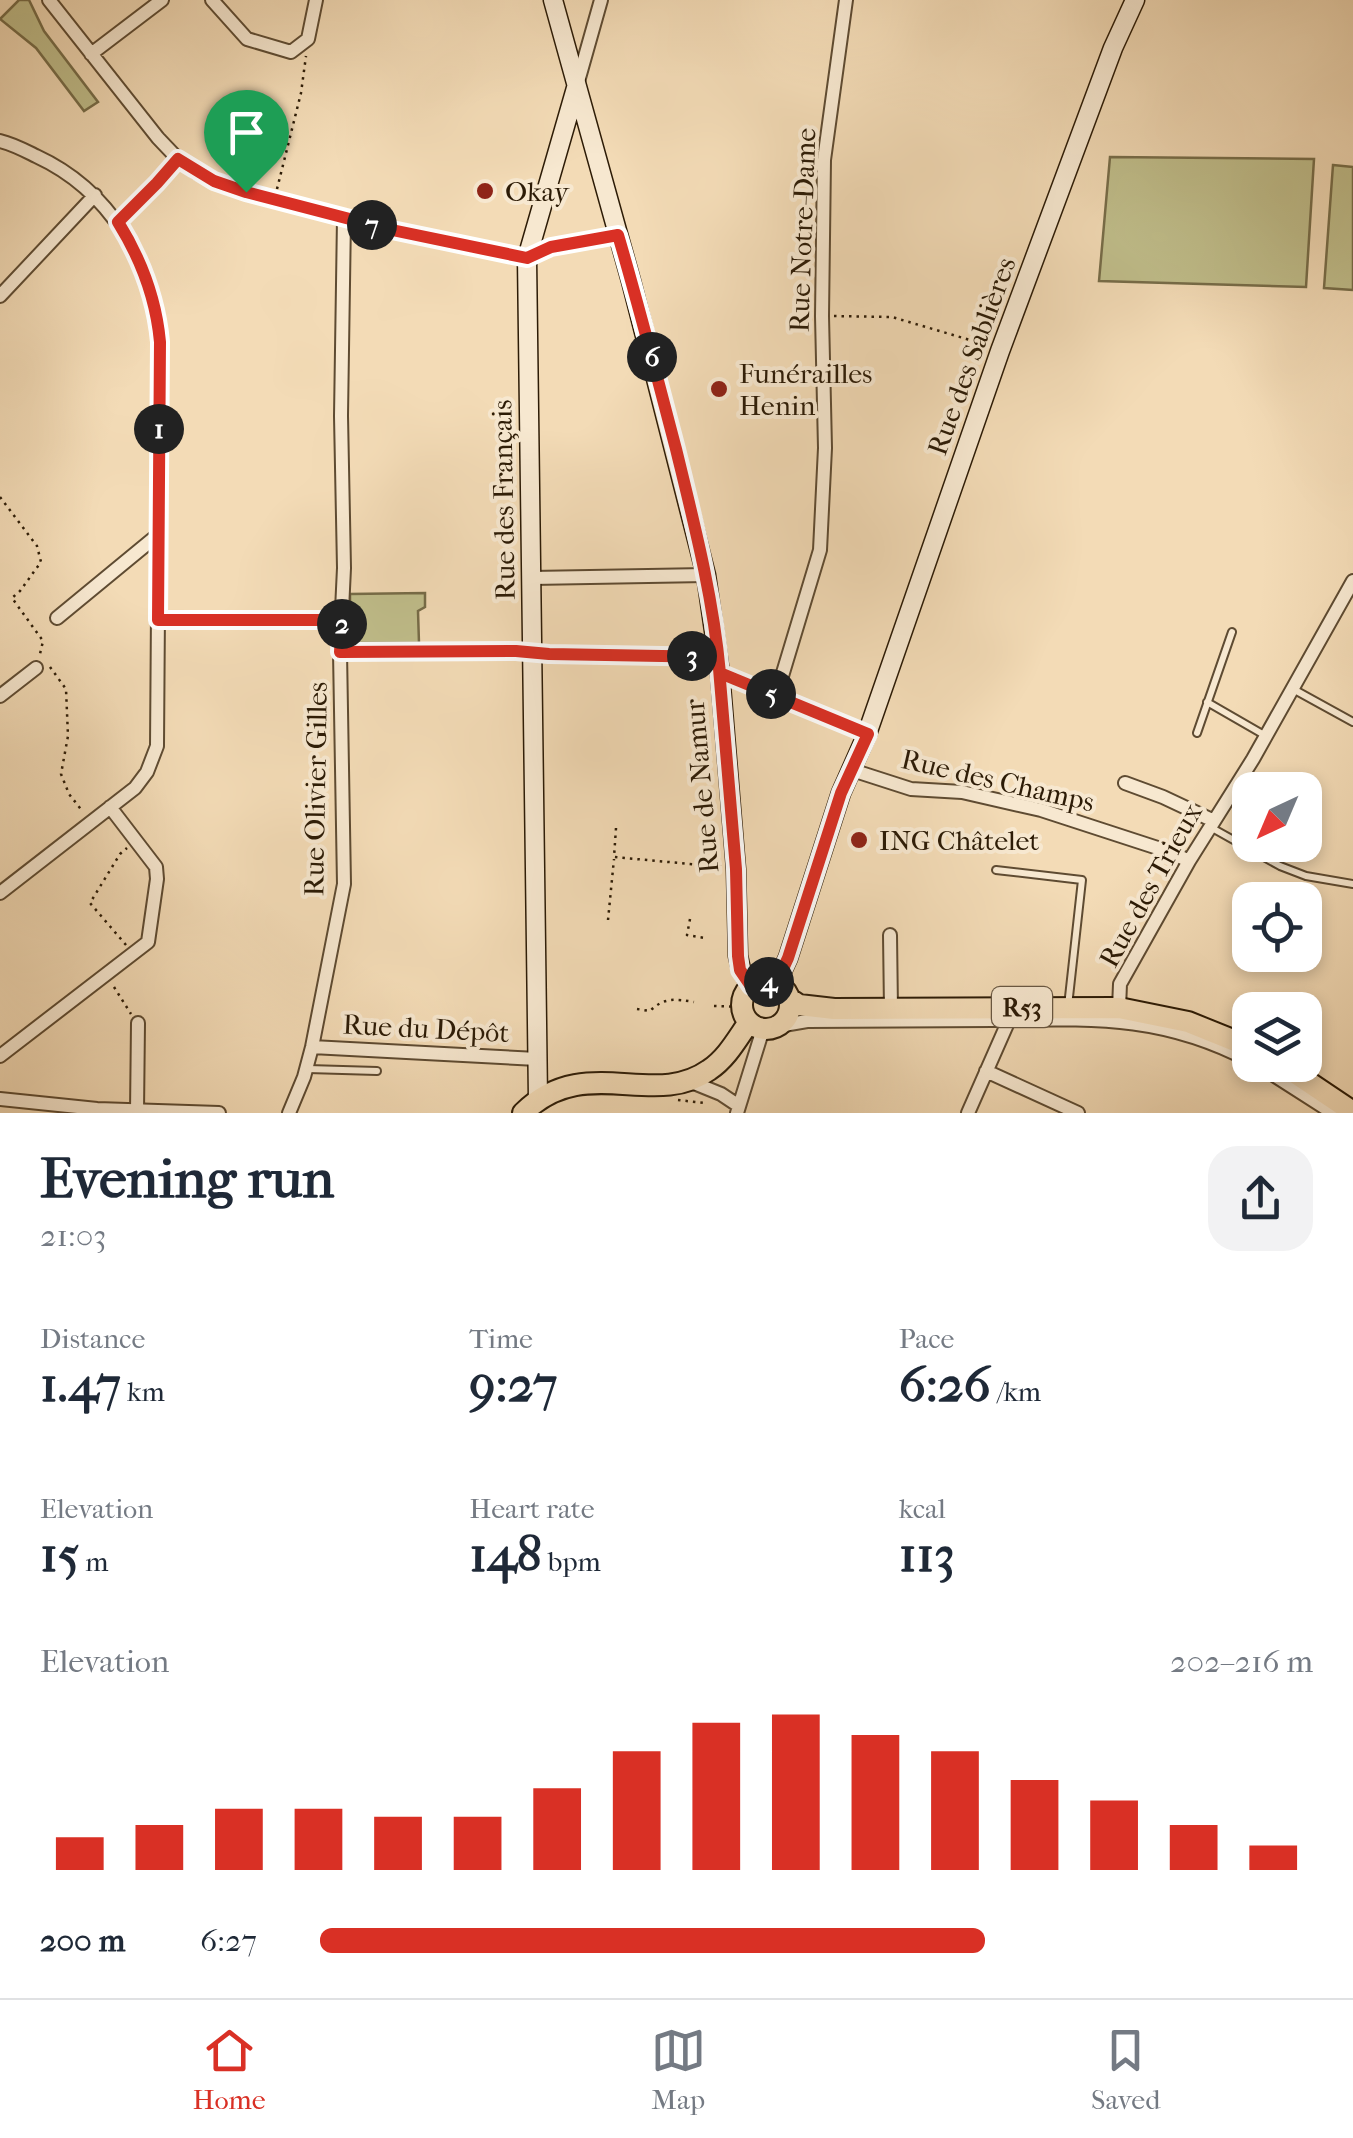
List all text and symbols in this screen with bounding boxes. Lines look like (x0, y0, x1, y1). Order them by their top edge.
pin (204, 90, 289, 193)
icon: arrive (219, 105, 274, 160)
street label: Rue Notre-Dame (782, 127, 823, 333)
place label: Okay (505, 175, 570, 208)
marker: Okay (474, 180, 496, 202)
pin: 7 (347, 200, 397, 250)
text: 7 (365, 208, 379, 241)
street label: Rue des Sablières (920, 253, 1023, 460)
pin: 6 (627, 332, 677, 382)
text: 6 (644, 340, 660, 373)
place label: Funérailles Henin (739, 357, 872, 422)
marker: Funérailles Henin (708, 378, 730, 400)
street label: Rue des Français (485, 399, 522, 601)
pin: 1 (134, 404, 184, 454)
text: 1 (154, 412, 164, 445)
pin: 2 (317, 599, 367, 649)
text: 2 (335, 607, 349, 640)
pin: 3 (667, 631, 717, 681)
text: 3 (686, 639, 698, 672)
pin: 5 (746, 669, 796, 719)
text: 5 (765, 677, 777, 710)
street label: Rue Olivier Gilles (297, 681, 334, 897)
street label: Rue de Namur (677, 697, 726, 875)
street label: Rue des Champs (898, 742, 1098, 819)
north arrow (1232, 772, 1322, 862)
map controls (1232, 772, 1322, 1082)
street label: Rue des Trieux (1092, 797, 1209, 973)
place label: ING Châtelet (879, 824, 1039, 857)
marker: ING Châtelet (848, 829, 870, 851)
button: locate (1232, 882, 1322, 972)
pin: 4 (744, 957, 794, 1007)
text: 4 (761, 965, 777, 998)
road number: R53 (992, 987, 1052, 1027)
button: layers (1232, 992, 1322, 1082)
street label: Rue du Dépôt (342, 1008, 510, 1049)
button: share (1208, 1146, 1313, 1251)
text: Evening run (40, 1147, 334, 1211)
text: 21:03 (40, 1217, 106, 1254)
text: Distance (40, 1322, 145, 1355)
text: Time (469, 1322, 533, 1355)
text: Pace (899, 1322, 954, 1355)
text: 1.47 (40, 1355, 121, 1414)
text: 9:27 (469, 1355, 558, 1414)
text: 6:26 (899, 1355, 991, 1414)
text: km (121, 1375, 165, 1408)
text: /km (991, 1375, 1041, 1408)
text: Elevation (40, 1492, 153, 1525)
text: Heart rate (469, 1492, 595, 1525)
text: kcal (899, 1492, 946, 1525)
text: 15 (40, 1525, 79, 1584)
text: 148 (469, 1525, 542, 1584)
text: 113 (899, 1525, 955, 1584)
text: m (79, 1545, 109, 1578)
text: bpm (542, 1545, 601, 1578)
text: Elevation (40, 1643, 169, 1680)
text: 202–216 m (1170, 1643, 1313, 1680)
text: 200 m (40, 1922, 125, 1959)
text: 6:27 (200, 1922, 257, 1959)
tab: Home (193, 2023, 265, 2116)
tab: Map (651, 2023, 706, 2116)
tab: Saved (1091, 2023, 1160, 2116)

